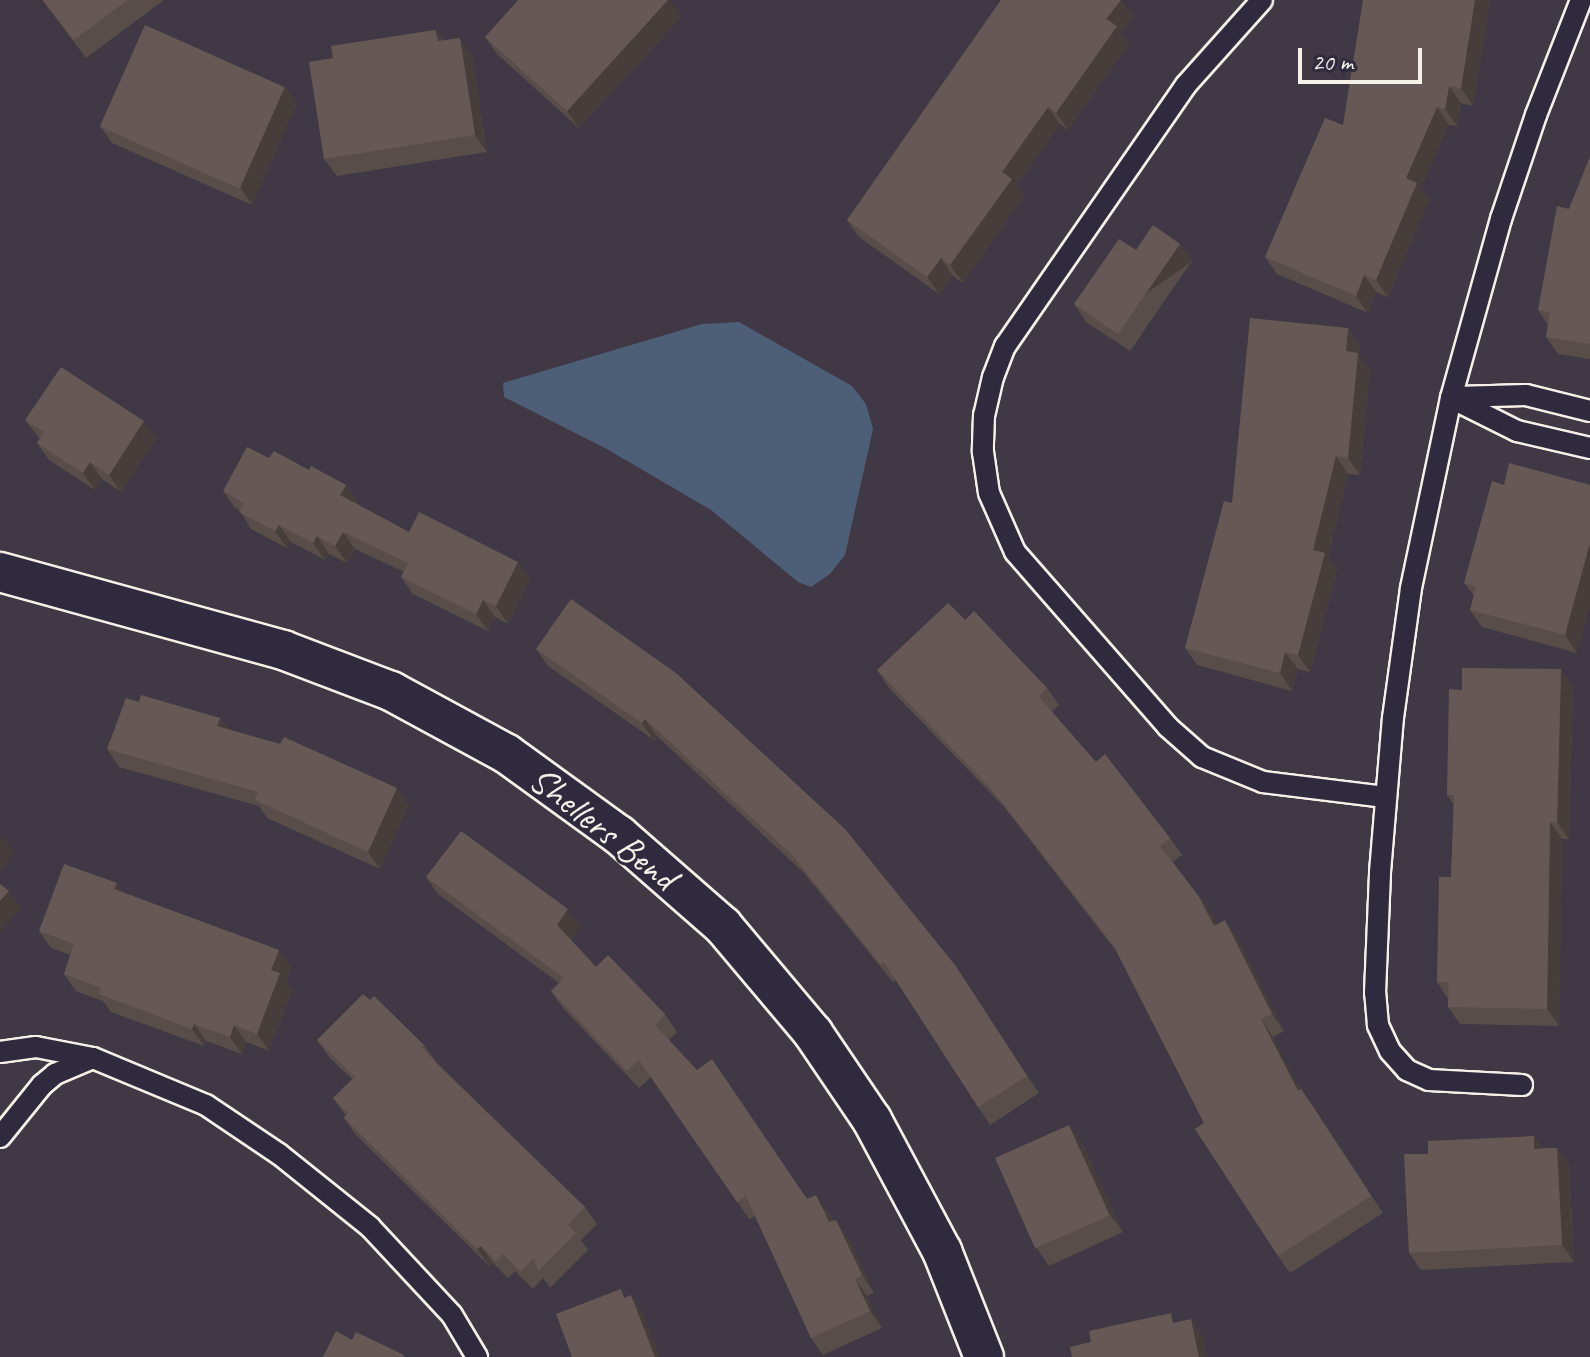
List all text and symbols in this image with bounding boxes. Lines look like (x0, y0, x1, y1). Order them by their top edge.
scale bar (1302, 32, 1426, 82)
text: 20 m (1312, 47, 1353, 77)
street label: Shellers Bend (520, 756, 686, 900)

